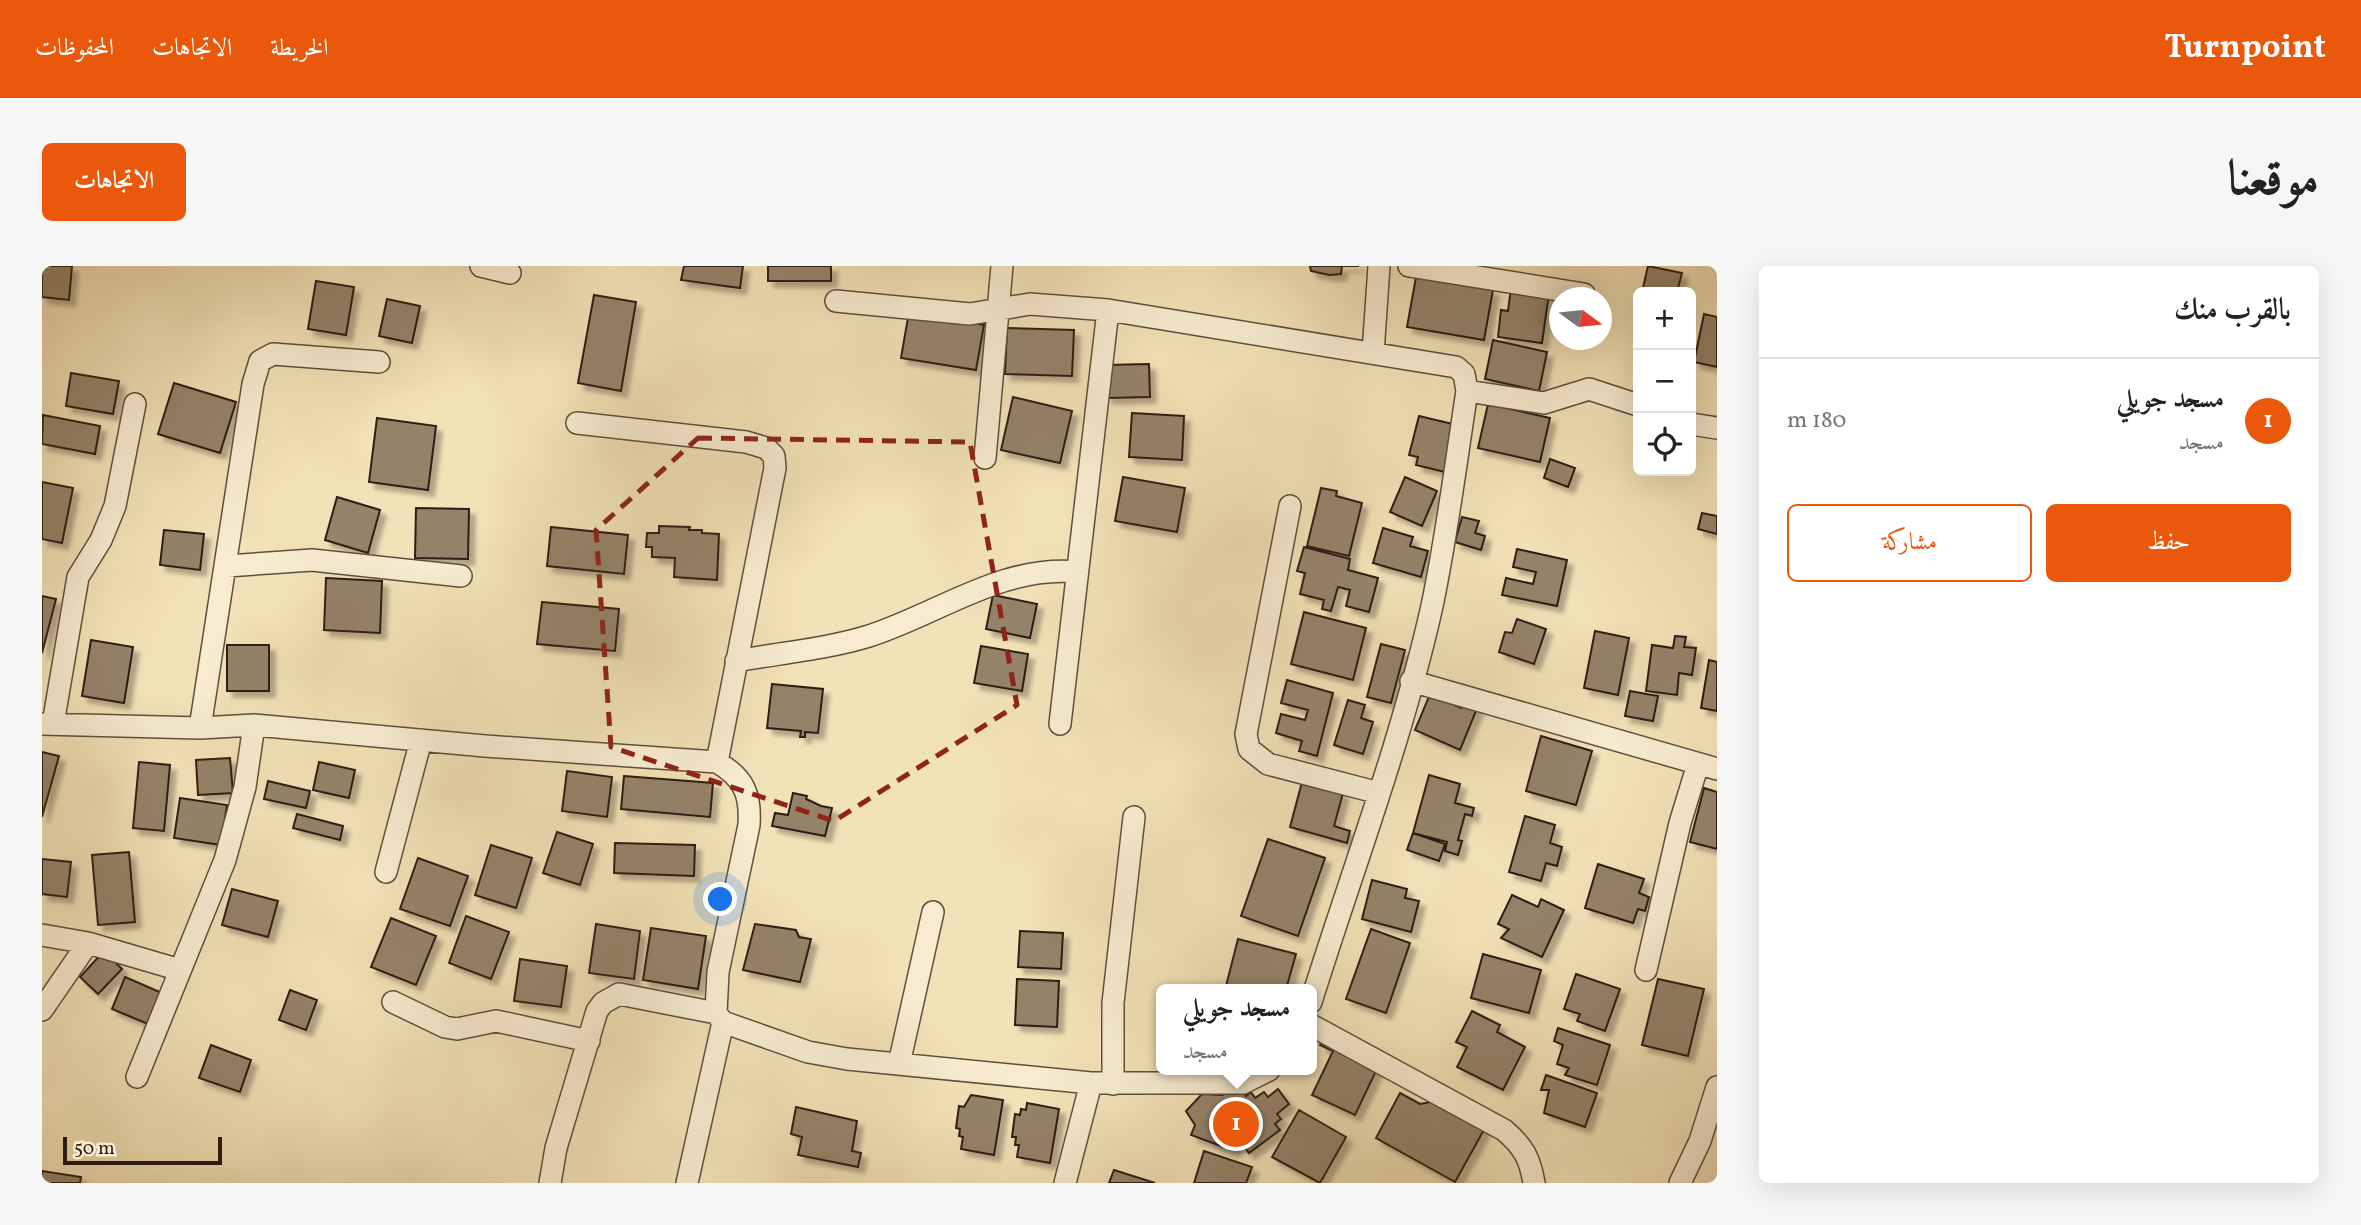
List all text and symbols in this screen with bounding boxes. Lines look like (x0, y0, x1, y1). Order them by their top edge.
text: Turnpoint (2164, 26, 2326, 72)
text: المحفوظات (35, 32, 114, 66)
text: الاتجاهات (152, 32, 232, 66)
text: الخريطة (270, 32, 329, 66)
button: الاتجاهات (42, 143, 186, 221)
text: موقعنا (2227, 147, 2319, 216)
north arrow (1549, 287, 1612, 350)
map controls (1633, 287, 1696, 476)
button: + (1633, 287, 1696, 350)
text: بالقرب منك (2174, 290, 2291, 332)
button: − (1633, 350, 1696, 413)
text: مسجد جويلي (2116, 382, 2224, 418)
text: 180 m (1787, 405, 1846, 437)
text: 1 (2263, 405, 2273, 437)
button: locate (1633, 413, 1696, 476)
text: مسجد (2179, 427, 2224, 459)
button: مشاركة (1787, 504, 2032, 582)
button: حفظ (2046, 504, 2291, 582)
your location (703, 882, 737, 916)
popup (1156, 984, 1317, 1075)
text: مسجد جويلي (1183, 991, 1290, 1027)
text: مسجد (1183, 1036, 1228, 1068)
pin: 1 (1213, 1098, 1259, 1150)
scale bar (63, 1134, 222, 1166)
text: 50 m (74, 1136, 115, 1162)

